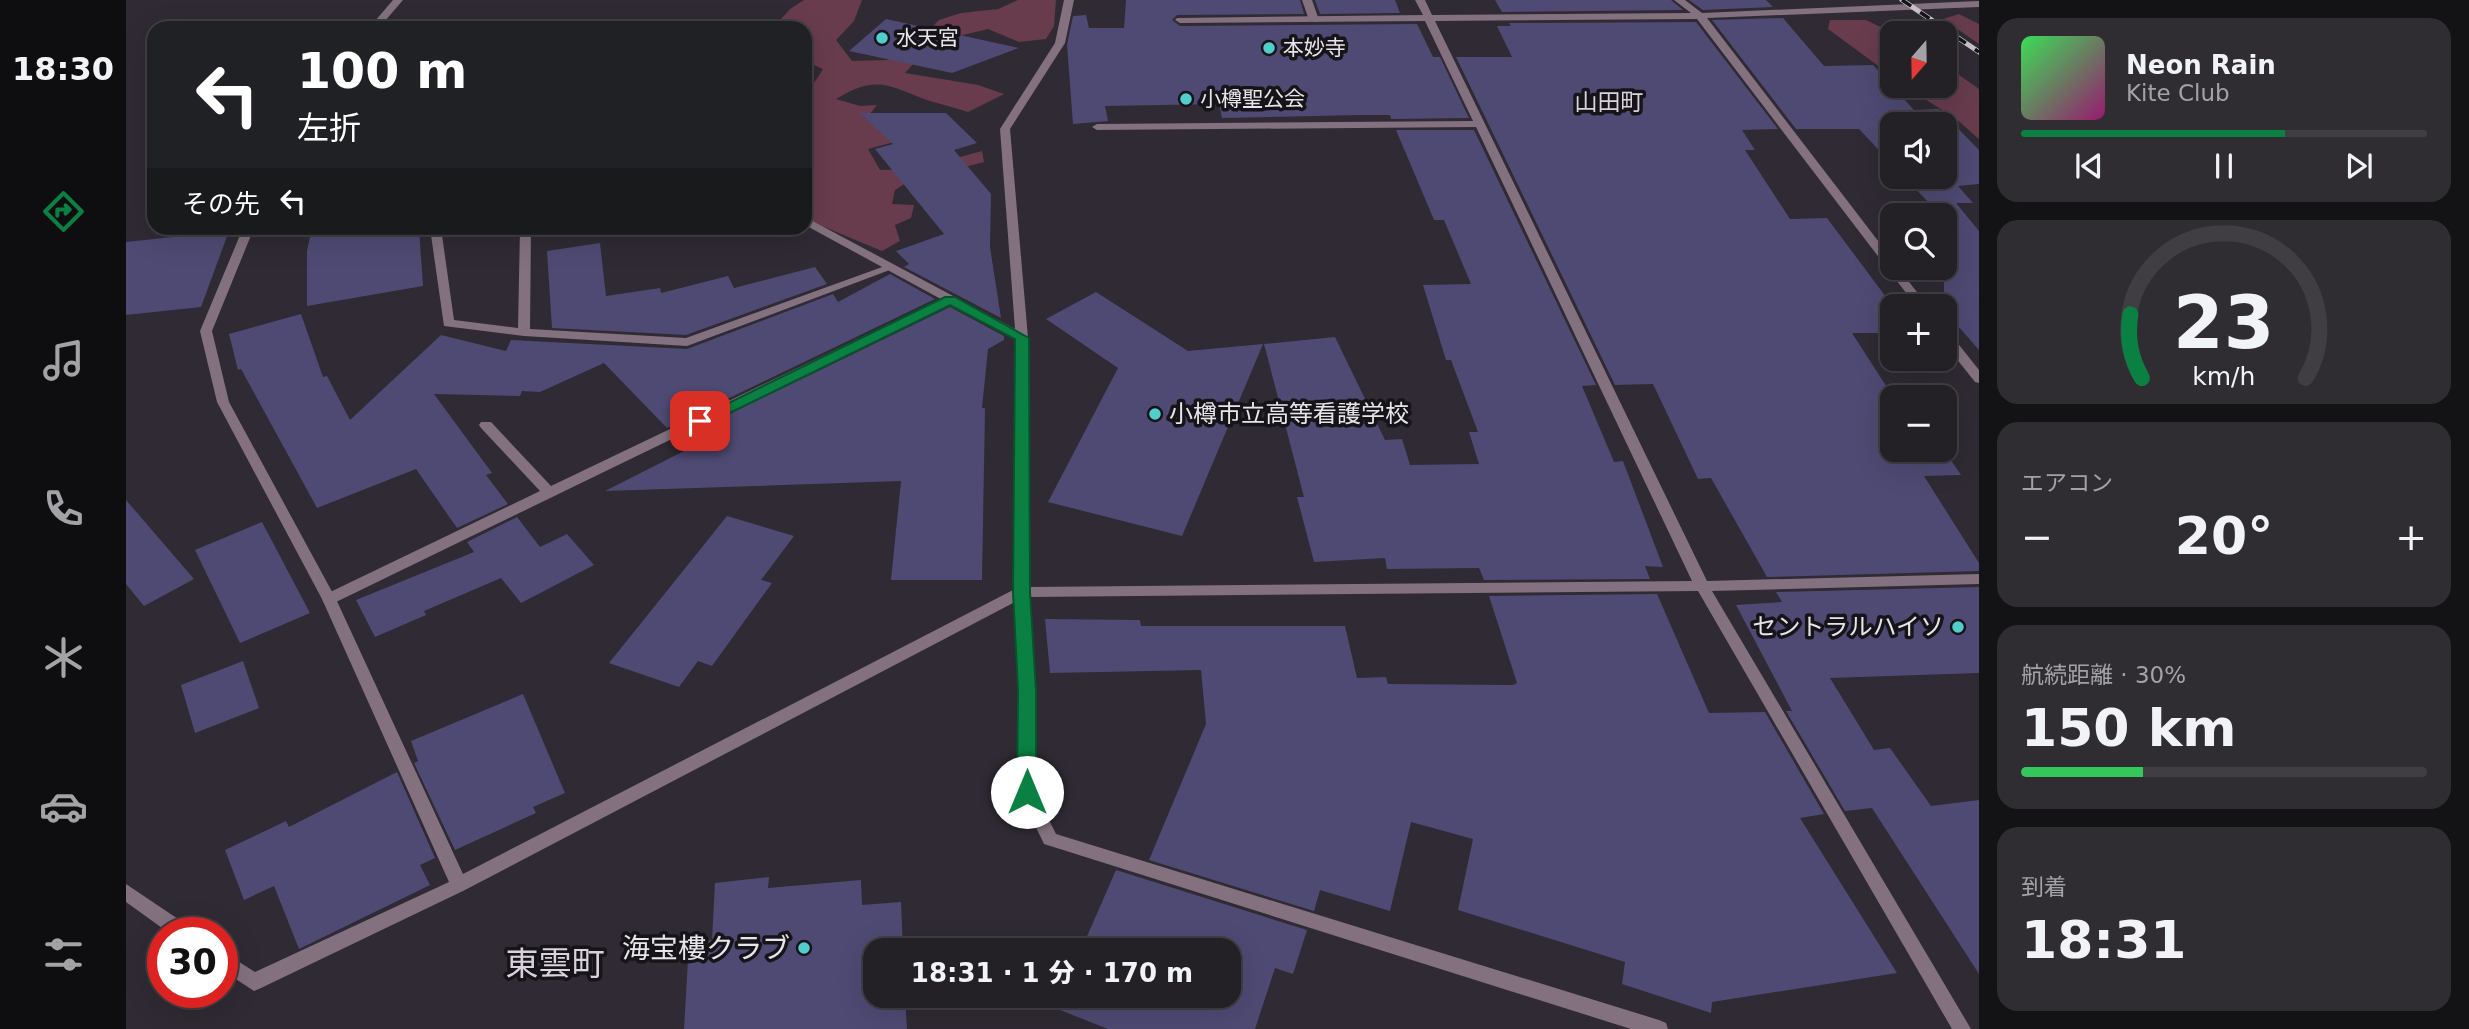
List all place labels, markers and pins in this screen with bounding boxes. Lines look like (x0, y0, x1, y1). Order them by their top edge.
place label: 水天宮 (896, 26, 959, 50)
marker: 水天宮 (874, 30, 890, 46)
place label: 本妙寺 (1283, 36, 1346, 60)
marker: 本妙寺 (1261, 40, 1277, 56)
place label: 小樽聖公会 (1200, 87, 1305, 111)
marker: 小樽聖公会 (1178, 91, 1194, 107)
pin (670, 391, 730, 451)
place label: 小樽市立高等看護学校 (1169, 400, 1409, 428)
marker: 小樽市立高等看護学校 (1147, 406, 1163, 422)
place label: セントラルハイソ (1752, 613, 1944, 641)
marker: セントラルハイソ (1950, 619, 1966, 635)
place label: 海宝樓クラブ (622, 932, 790, 965)
marker: 海宝樓クラブ (796, 940, 812, 956)

